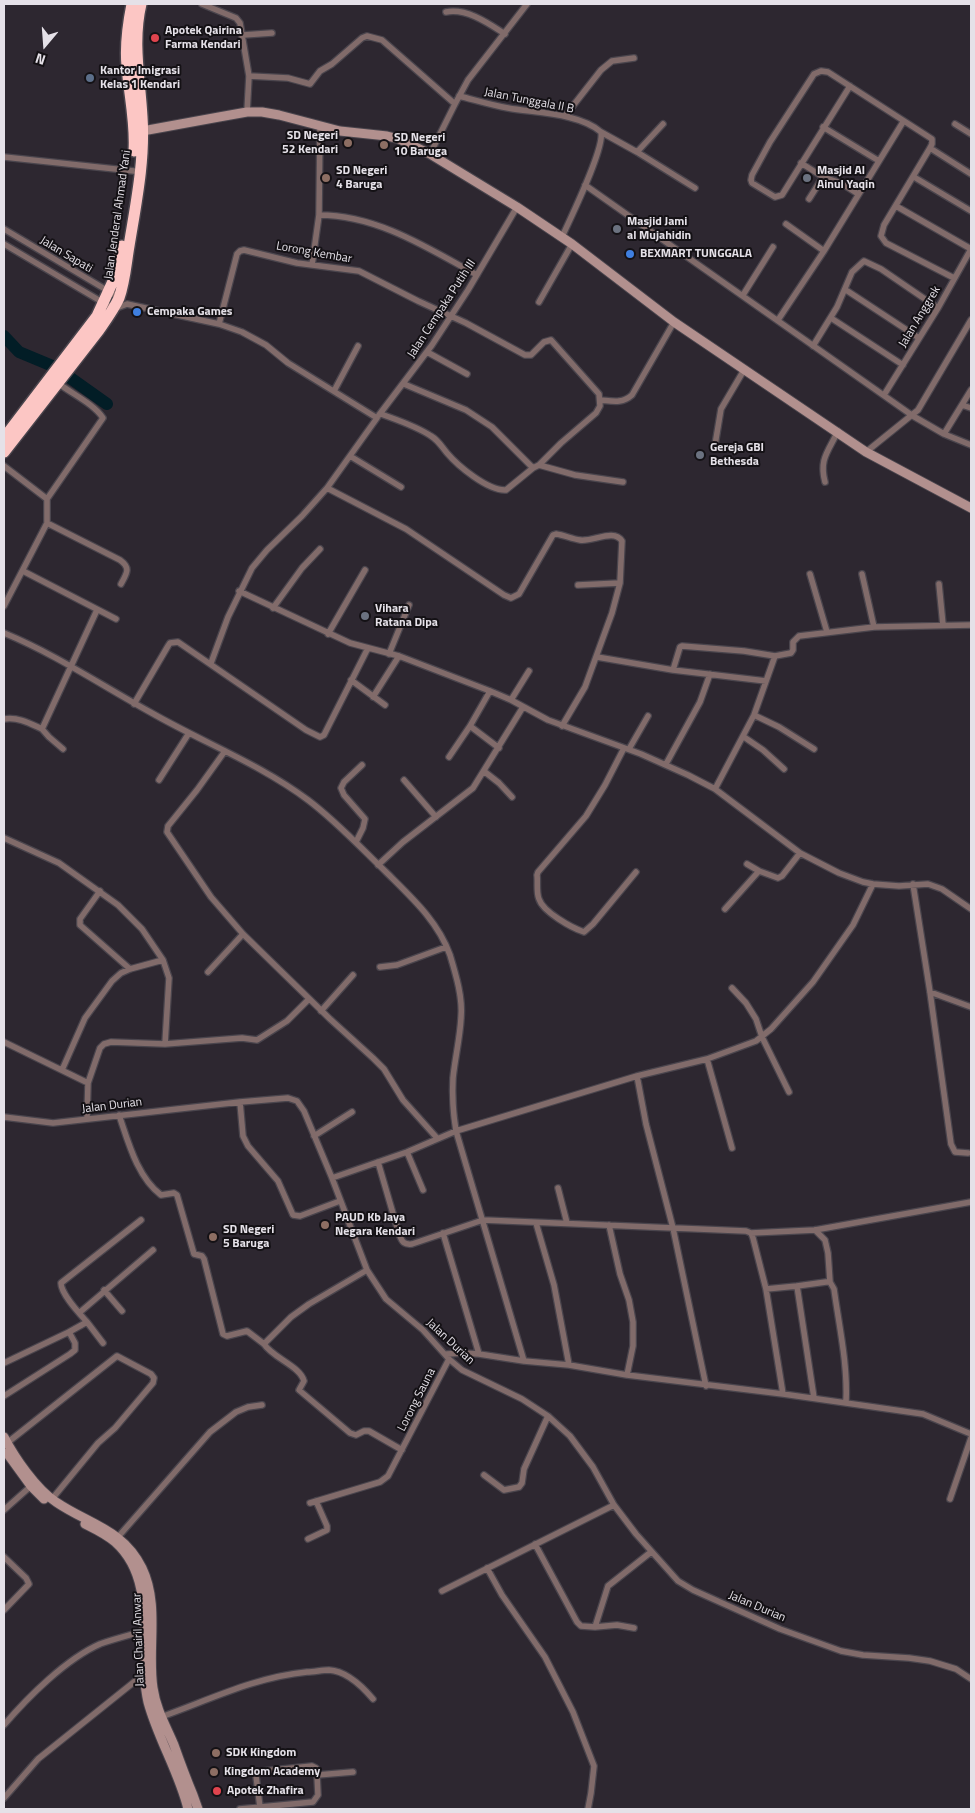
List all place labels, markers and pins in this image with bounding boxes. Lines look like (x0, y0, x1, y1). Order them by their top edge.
place label: Apotek Qairina Farma Kendari (165, 24, 242, 52)
marker: Apotek Qairina Farma Kendari (149, 32, 161, 44)
place label: Kantor Imigrasi Kelas 1 Kendari (100, 64, 180, 92)
marker: Kantor Imigrasi Kelas 1 Kendari (84, 72, 96, 84)
place label: SD Negeri 52 Kendari (282, 129, 338, 157)
place label: SD Negeri 10 Baruga (394, 131, 447, 159)
marker: SD Negeri 52 Kendari (342, 137, 354, 149)
marker: SD Negeri 10 Baruga (378, 139, 390, 151)
place label: SD Negeri 4 Baruga (336, 164, 387, 192)
place label: Masjid Al Ainul Yaqin (817, 164, 875, 192)
marker: SD Negeri 4 Baruga (320, 172, 332, 184)
marker: Masjid Al Ainul Yaqin (801, 172, 813, 184)
place label: Masjid Jami al Mujahidin (627, 215, 691, 243)
marker: Masjid Jami al Mujahidin (611, 223, 623, 235)
place label: BEXMART TUNGGALA (640, 247, 752, 261)
marker: BEXMART TUNGGALA (624, 248, 636, 260)
place label: Cempaka Games (147, 305, 233, 319)
marker: Cempaka Games (131, 306, 143, 318)
place label: Gereja GBI Bethesda (710, 441, 764, 469)
marker: Gereja GBI Bethesda (694, 449, 706, 461)
place label: Vihara Ratana Dipa (375, 602, 438, 630)
marker: Vihara Ratana Dipa (359, 610, 371, 622)
place label: PAUD Kb Jaya Negara Kendari (335, 1211, 415, 1239)
marker: PAUD Kb Jaya Negara Kendari (319, 1219, 331, 1231)
place label: SD Negeri 5 Baruga (223, 1223, 274, 1251)
marker: SD Negeri 5 Baruga (207, 1231, 219, 1243)
place label: SDK Kingdom (226, 1746, 296, 1760)
marker: SDK Kingdom (210, 1747, 222, 1759)
place label: Kingdom Academy (224, 1765, 320, 1779)
marker: Kingdom Academy (208, 1766, 220, 1778)
place label: Apotek Zhafira (227, 1784, 304, 1798)
marker: Apotek Zhafira (211, 1785, 223, 1797)

